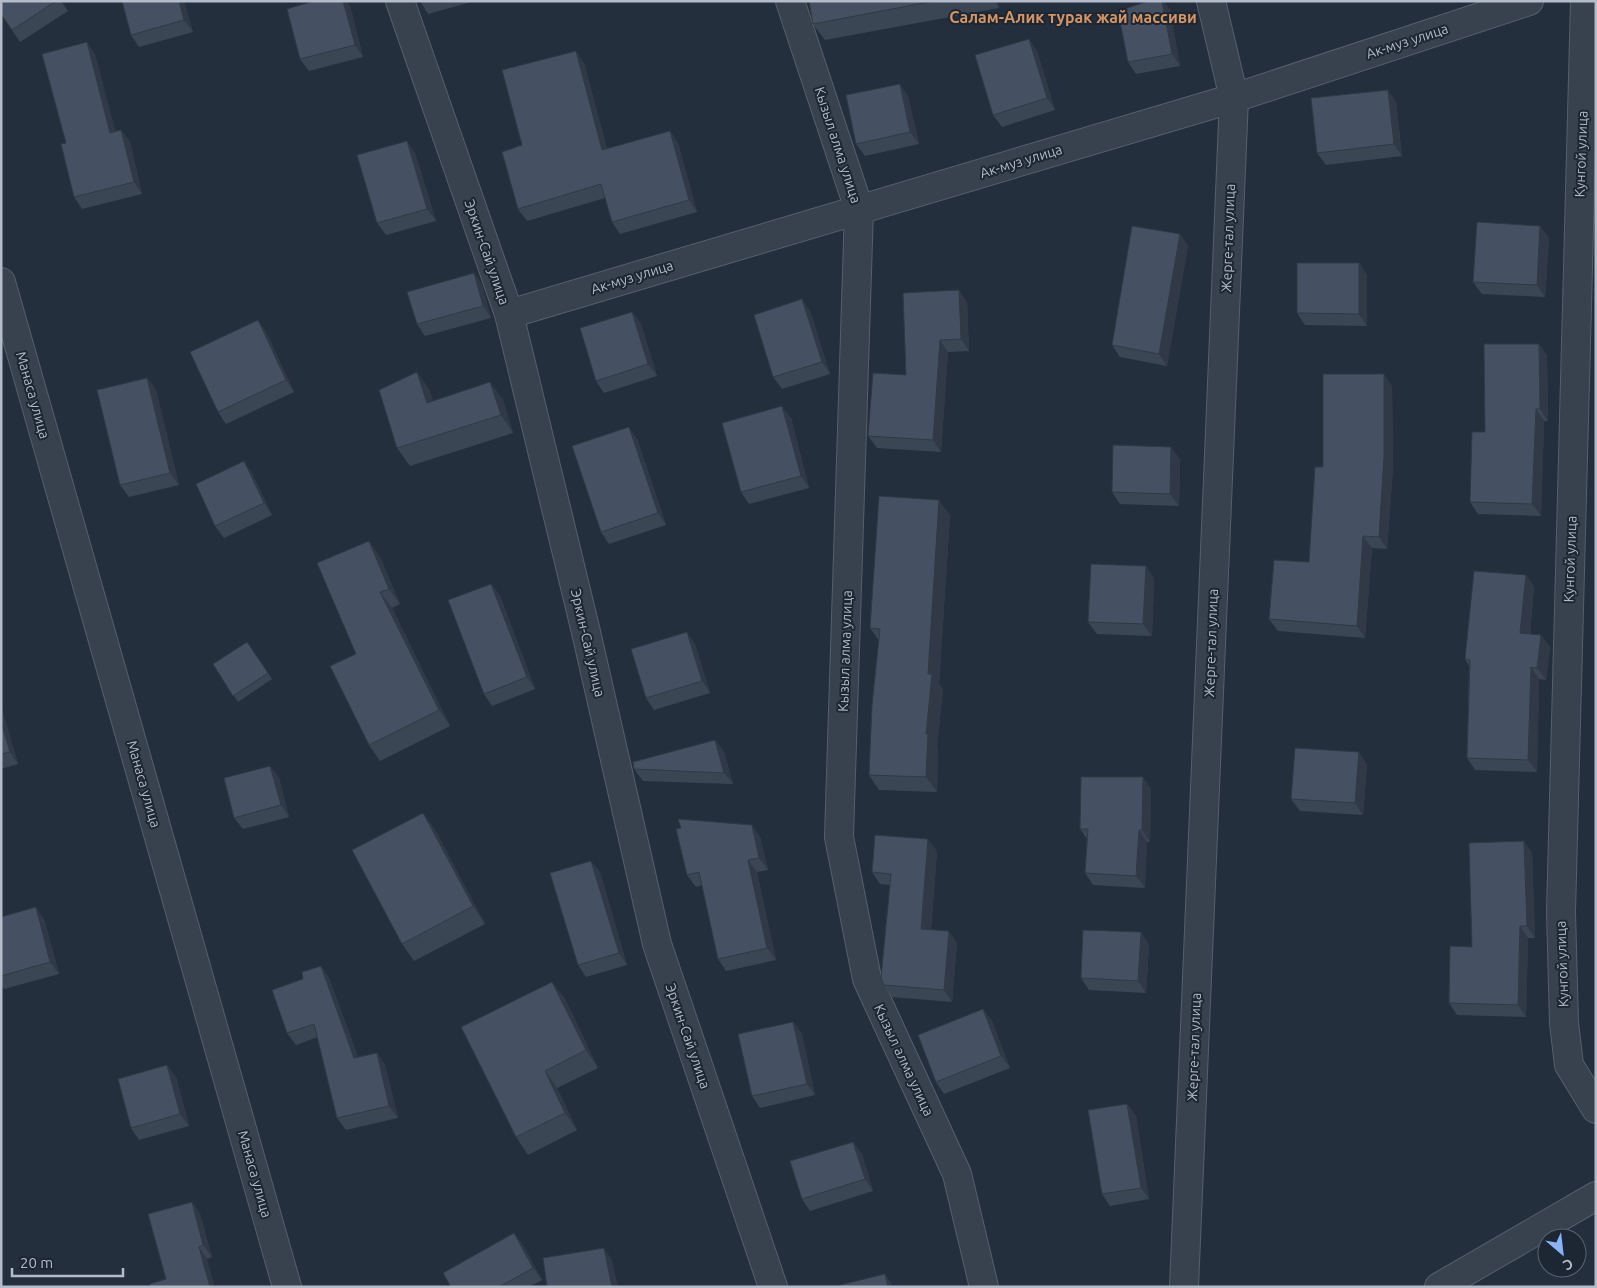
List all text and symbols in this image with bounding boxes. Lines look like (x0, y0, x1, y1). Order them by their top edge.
district label: Салам-Алик турак жай массиви (949, 8, 1197, 26)
street label: Ак-муз улица (1364, 20, 1450, 62)
street label: Кызыл алма улица (812, 85, 864, 205)
street label: Кунгой улица (1571, 110, 1591, 198)
street label: Ак-муз улица (978, 141, 1064, 181)
street label: Жерге-тал улица (1218, 183, 1238, 293)
street label: Эркин-Сай улица (461, 197, 513, 307)
street label: Ак-муз улица (589, 257, 675, 297)
street label: Манаса улица (13, 350, 53, 440)
street label: Кунгой улица (1560, 515, 1580, 603)
street label: Эркин-Сай улица (568, 587, 608, 699)
street label: Жерге-тал улица (1201, 588, 1221, 698)
street label: Кызыл алма улица (835, 590, 855, 712)
street label: Манаса улица (124, 739, 164, 829)
street label: Кунгой улица (1552, 920, 1572, 1008)
street label: Эркин-Сай улица (662, 981, 714, 1091)
street label: Жерге-тал улица (1184, 992, 1204, 1102)
street label: Кызыл алма улица (871, 1001, 937, 1119)
street label: Манаса улица (235, 1129, 275, 1219)
north arrow (1537, 1228, 1587, 1278)
scale bar (12, 1246, 124, 1278)
text: 20 m (20, 1254, 53, 1271)
text: С (1560, 1255, 1576, 1274)

